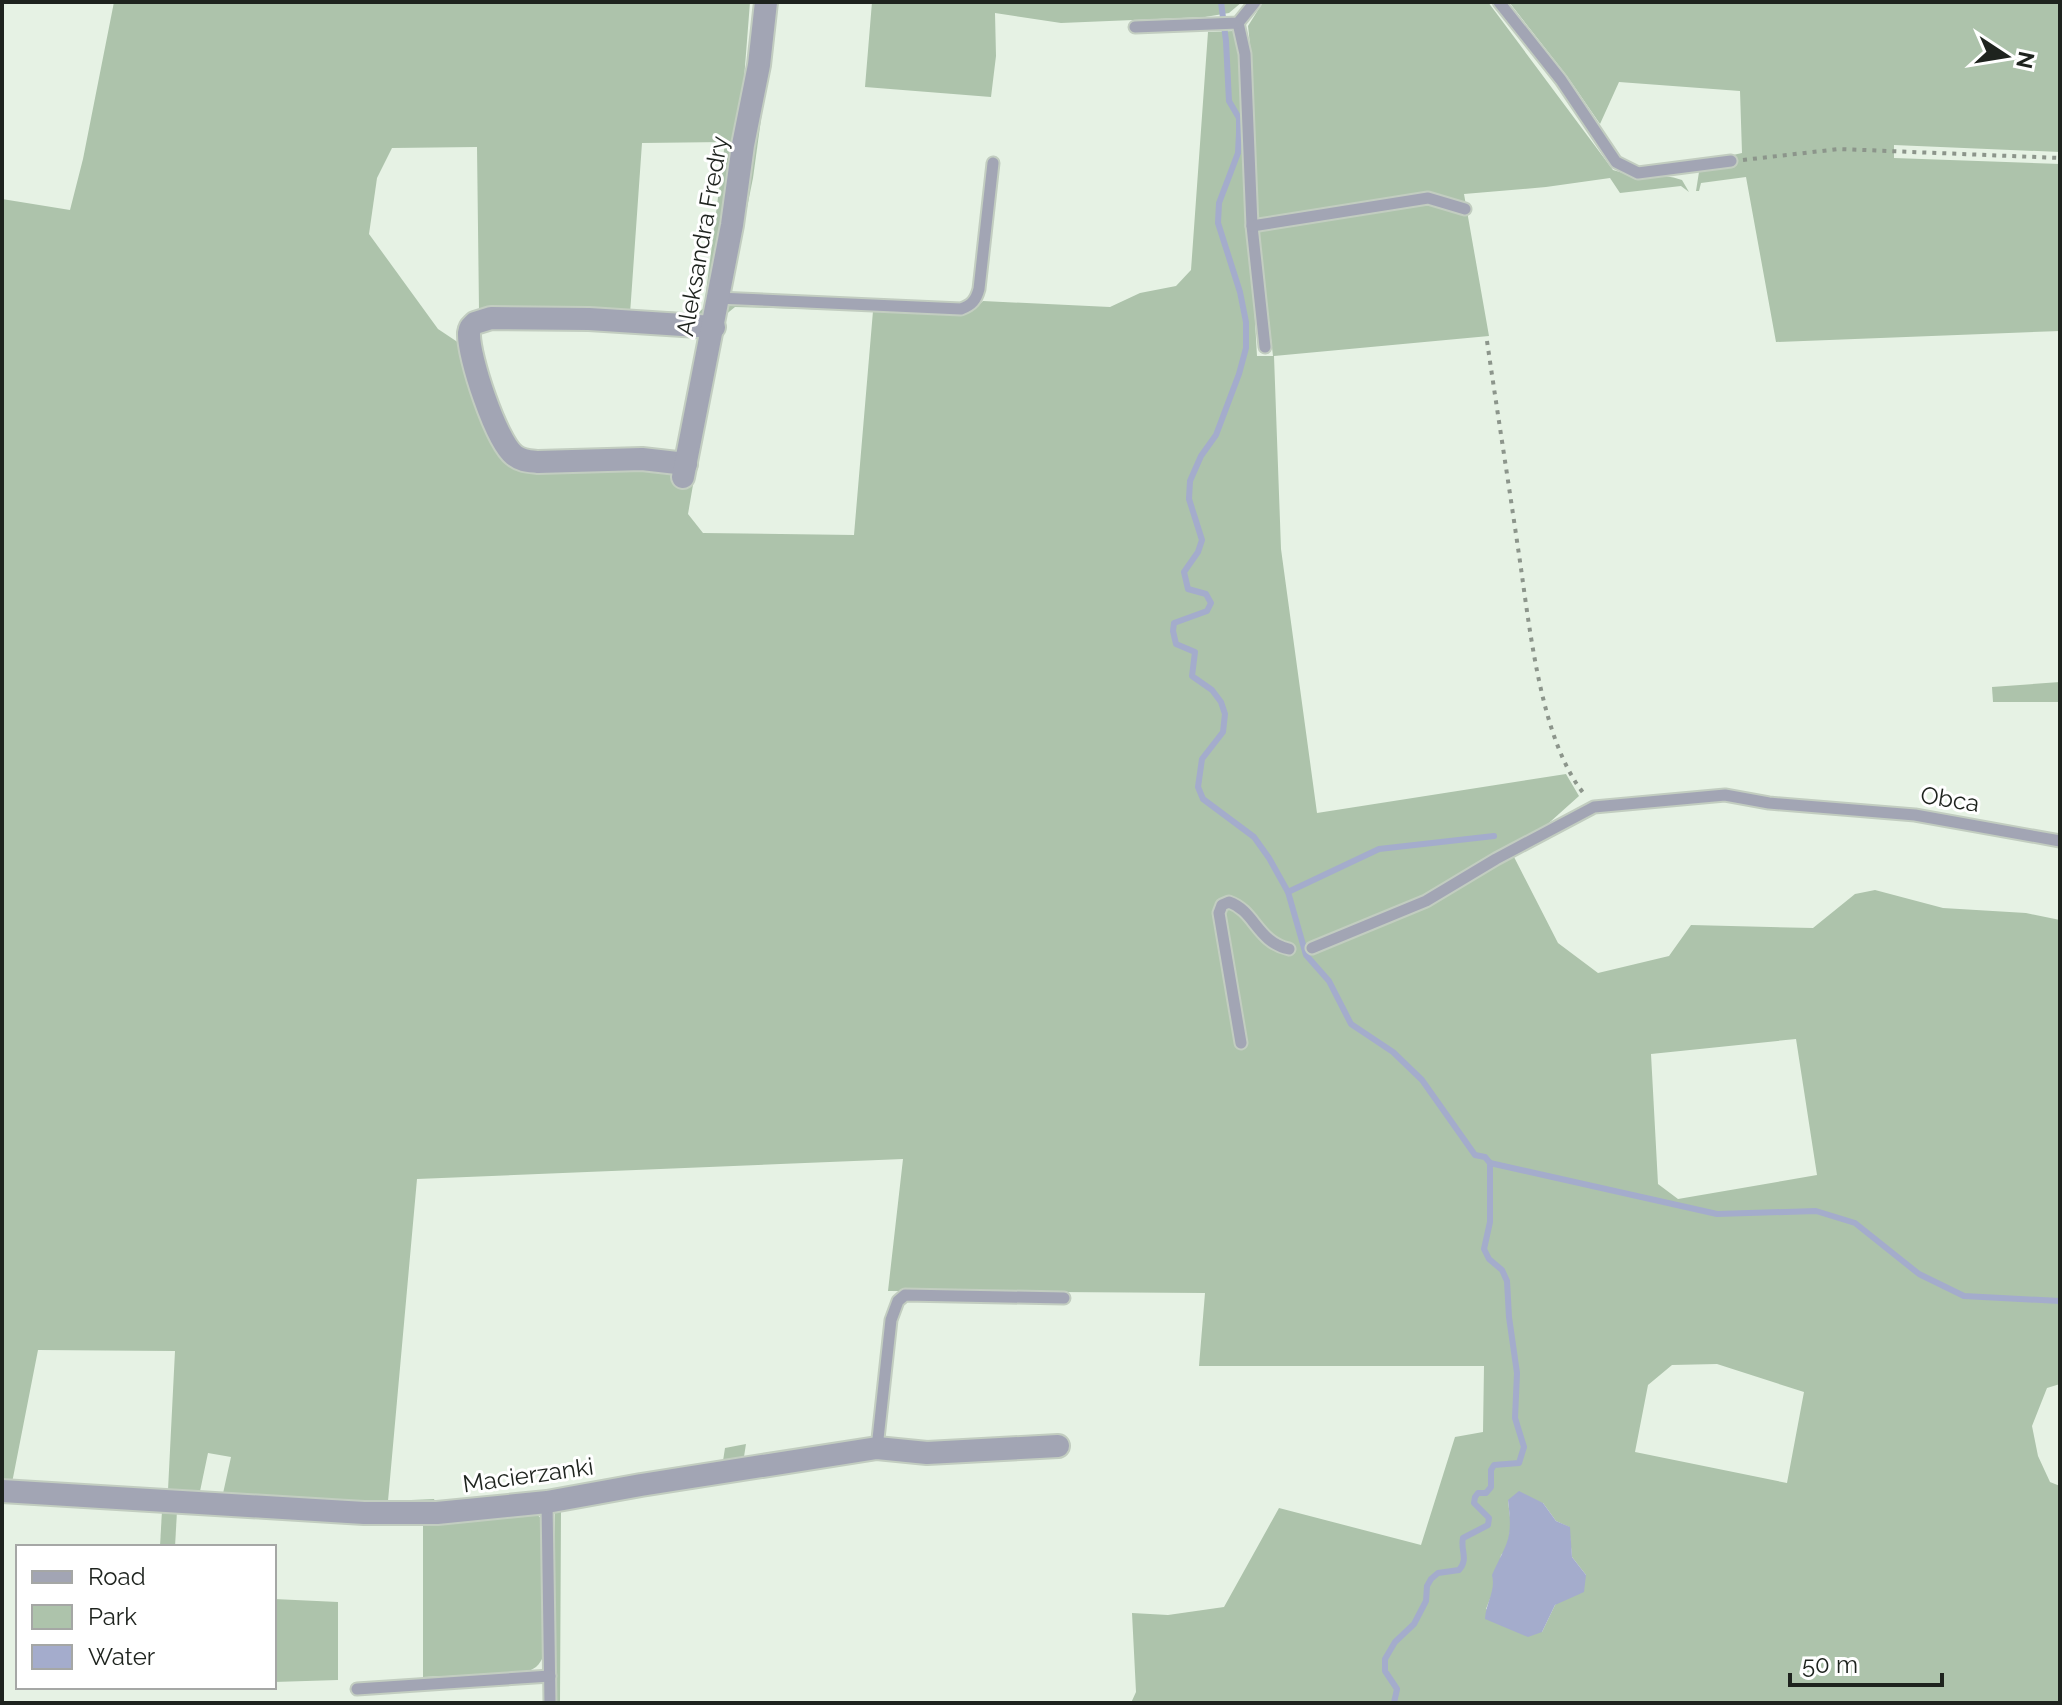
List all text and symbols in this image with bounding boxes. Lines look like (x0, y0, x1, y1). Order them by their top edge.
north arrow (1966, 16, 2046, 96)
text: N (2011, 49, 2040, 71)
street label: Aleksandra Fredry (670, 134, 734, 338)
street label: Obca (1919, 780, 1981, 818)
street label: Macierzanki (461, 1451, 595, 1499)
legend (16, 1545, 276, 1689)
text: Road (88, 1562, 146, 1591)
text: Park (88, 1602, 137, 1631)
scale bar (1790, 1637, 1942, 1687)
text: Water (88, 1642, 156, 1671)
text: 50 m (1802, 1650, 1858, 1679)

